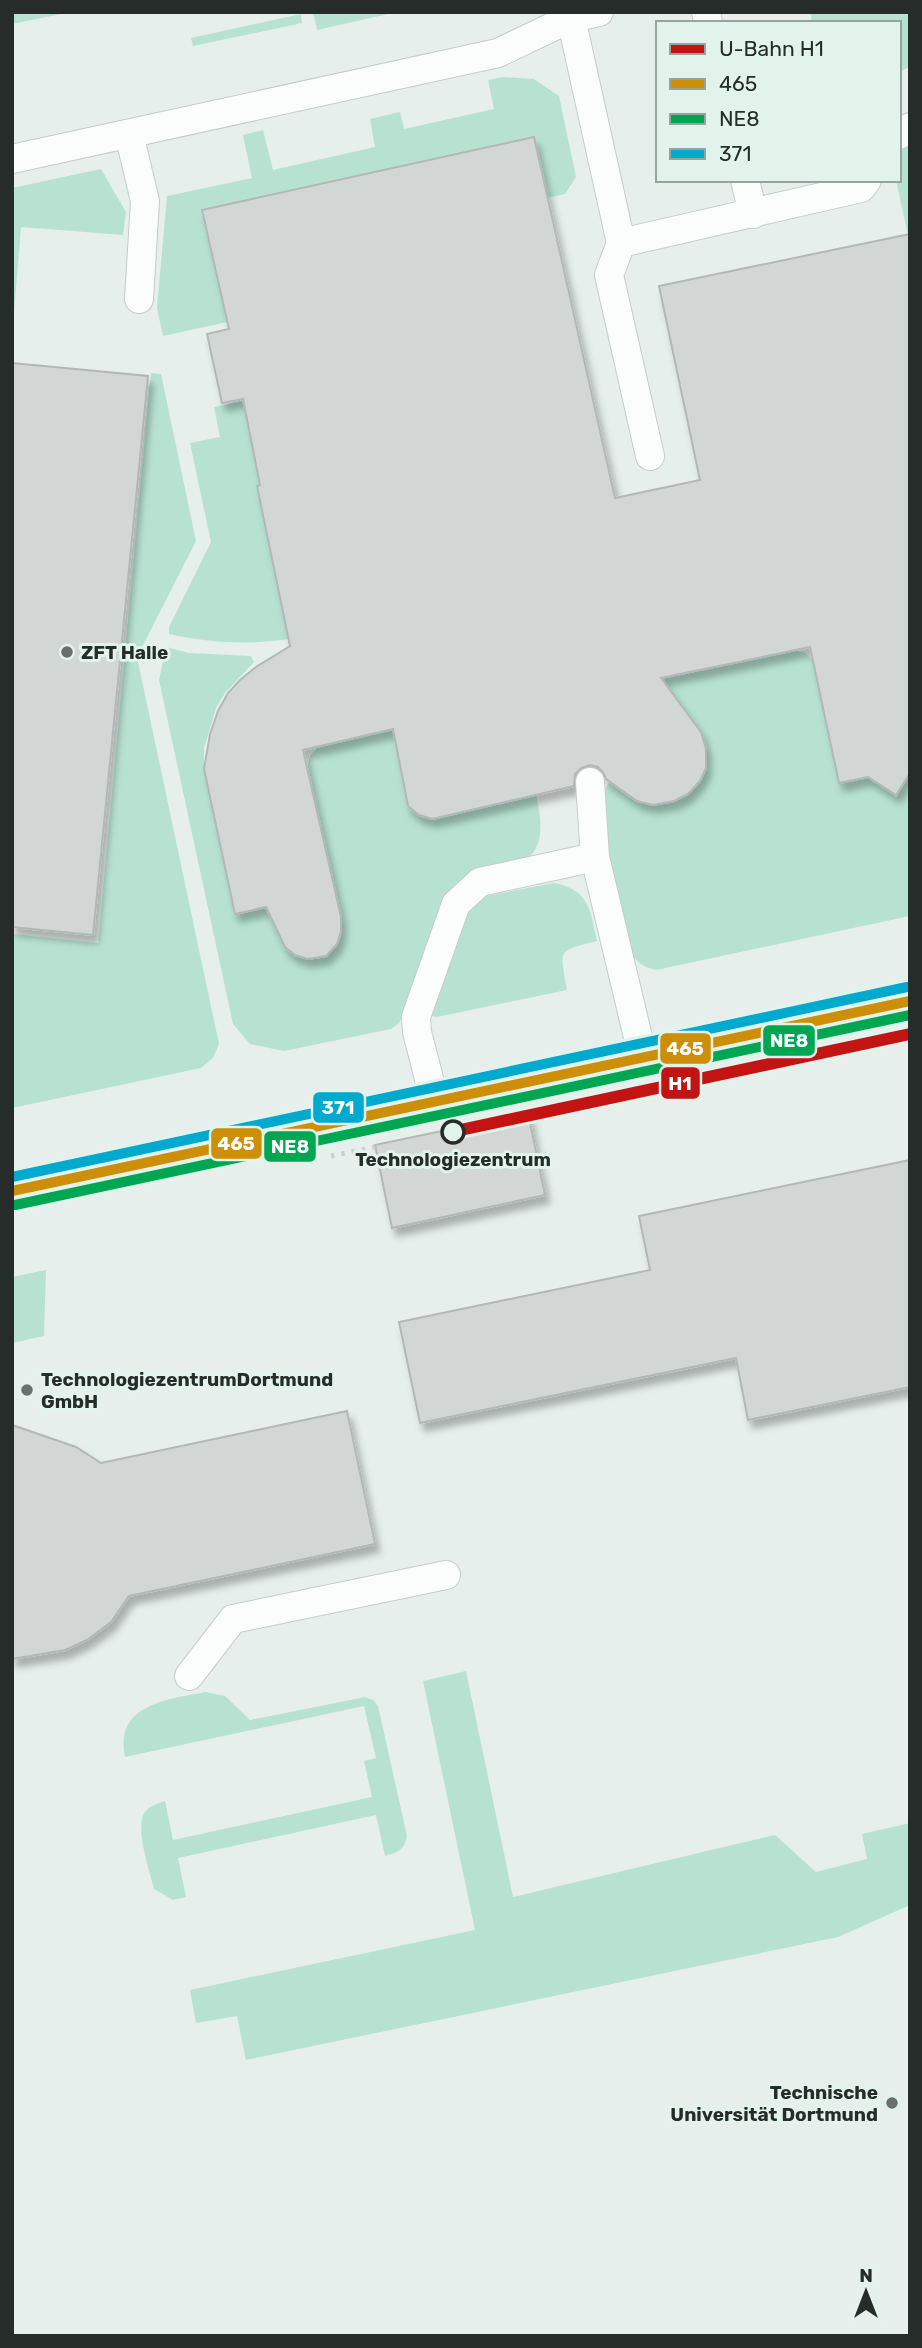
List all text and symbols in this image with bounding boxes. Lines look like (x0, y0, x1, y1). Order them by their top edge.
legend (656, 21, 901, 182)
text: U-Bahn H1 (719, 36, 824, 61)
text: 465 (719, 71, 757, 96)
text: NE8 (719, 106, 760, 131)
text: 371 (719, 141, 751, 166)
place label: ZFT Halle (81, 641, 168, 664)
marker: ZFT Halle (59, 644, 75, 660)
line badge: NE8 (762, 1024, 816, 1057)
text: NE8 (770, 1029, 808, 1052)
line badge: 465 (659, 1032, 712, 1065)
text: 465 (666, 1037, 704, 1060)
line badge: H1 (660, 1066, 701, 1100)
text: H1 (668, 1072, 692, 1095)
line badge: 371 (312, 1091, 365, 1124)
text: 371 (322, 1096, 354, 1119)
marker: Technologiezentrum (441, 1120, 465, 1144)
line badge: 465 (210, 1127, 263, 1160)
line badge: NE8 (263, 1130, 317, 1163)
text: 465 (217, 1132, 255, 1155)
text: NE8 (271, 1135, 309, 1158)
place label: Technologiezentrum (355, 1148, 551, 1171)
place label: TechnologiezentrumDortmund GmbH (41, 1368, 333, 1413)
marker: TechnologiezentrumDortmund GmbH (19, 1382, 35, 1398)
place label: Technische Universität Dortmund (670, 2081, 878, 2126)
marker: Technische Universität Dortmund (884, 2095, 900, 2111)
north arrow (831, 2257, 901, 2327)
text: N (859, 2264, 873, 2287)

